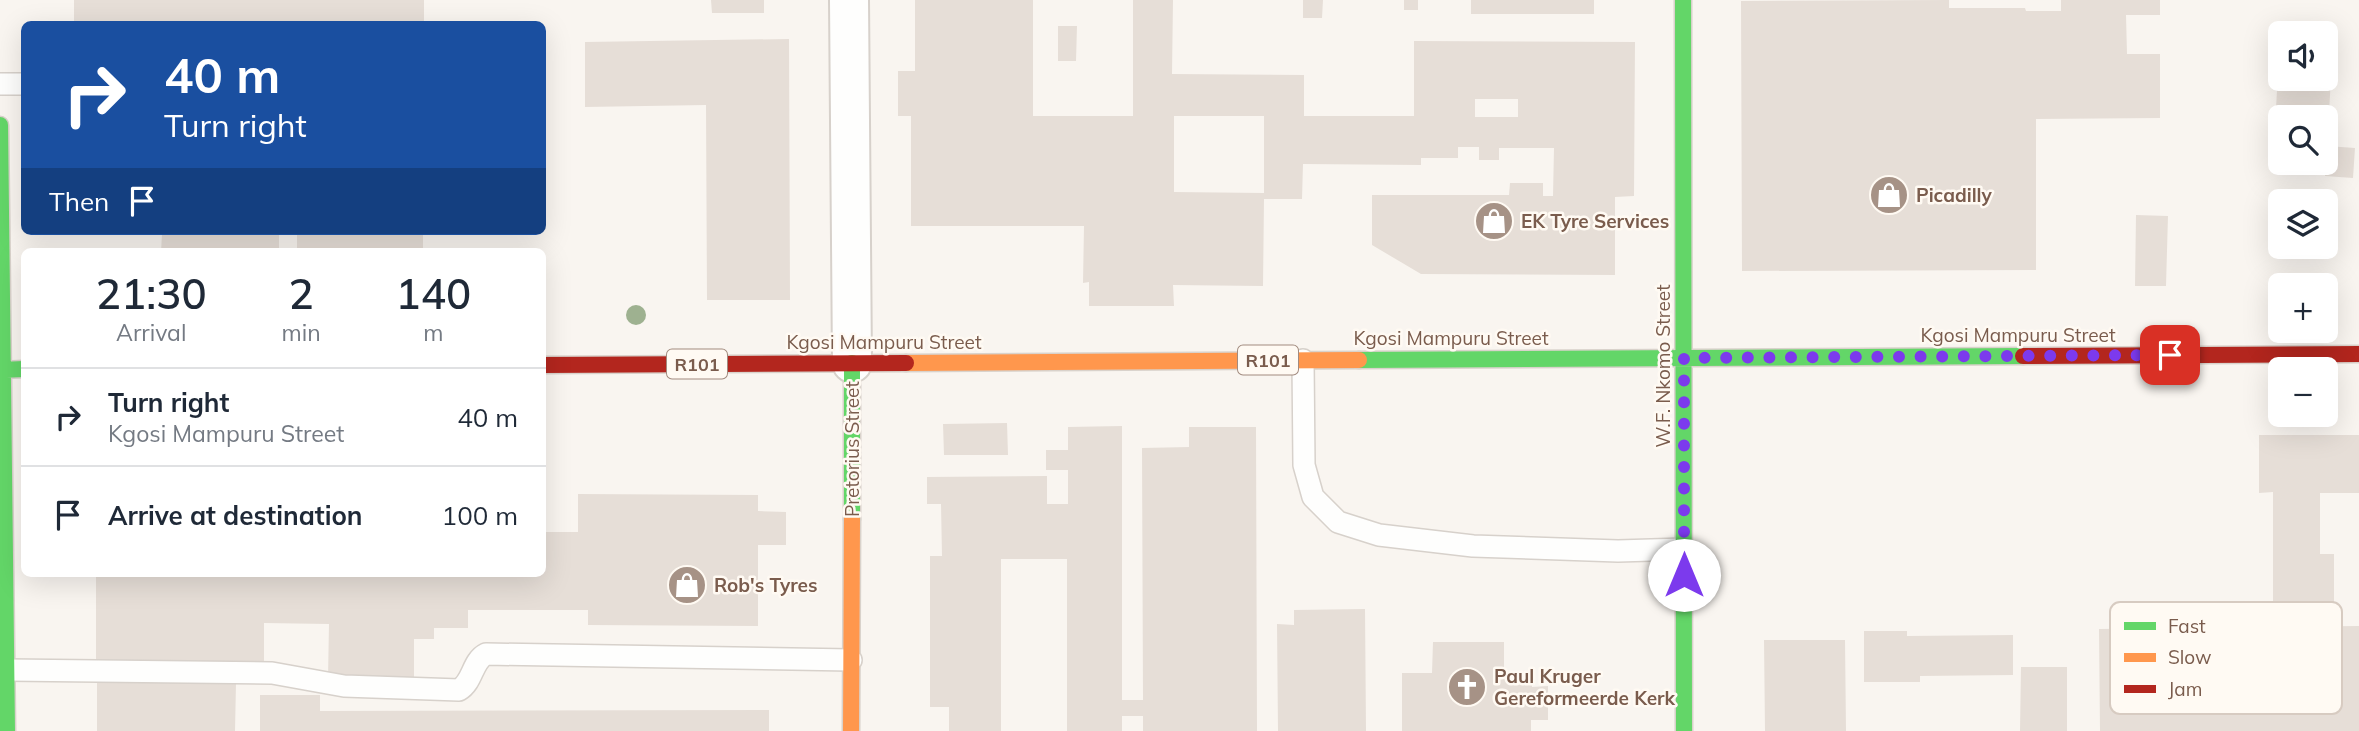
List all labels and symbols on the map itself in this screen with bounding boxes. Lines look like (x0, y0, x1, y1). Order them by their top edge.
shop icon: Picadilly (1868, 174, 1910, 216)
place label: Picadilly (1916, 183, 1993, 207)
shop icon: EK Tyre Services (1473, 200, 1515, 242)
place label: EK Tyre Services (1521, 209, 1669, 233)
street label: W.F. Nkomo Street (1651, 284, 1675, 448)
street label: Kgosi Mampuru Street (1920, 323, 2116, 347)
pin (2140, 325, 2200, 385)
street label: Kgosi Mampuru Street (1353, 326, 1549, 350)
street label: Kgosi Mampuru Street (786, 330, 982, 354)
road number: R101 (1238, 346, 1298, 374)
road number: R101 (667, 350, 727, 378)
street label: Pretorius Street (840, 381, 864, 517)
position arrow (1647, 538, 1721, 612)
shop icon: Rob's Tyres (666, 564, 708, 606)
place label: Rob's Tyres (714, 573, 818, 597)
legend (2110, 602, 2342, 714)
text: Fast (2168, 614, 2206, 638)
text: Slow (2168, 645, 2212, 669)
place label: Paul Kruger Gereformeerde Kerk (1494, 664, 1676, 710)
church icon: Paul Kruger Gereformeerde Kerk (1446, 666, 1488, 708)
text: Jam (2168, 677, 2202, 701)

